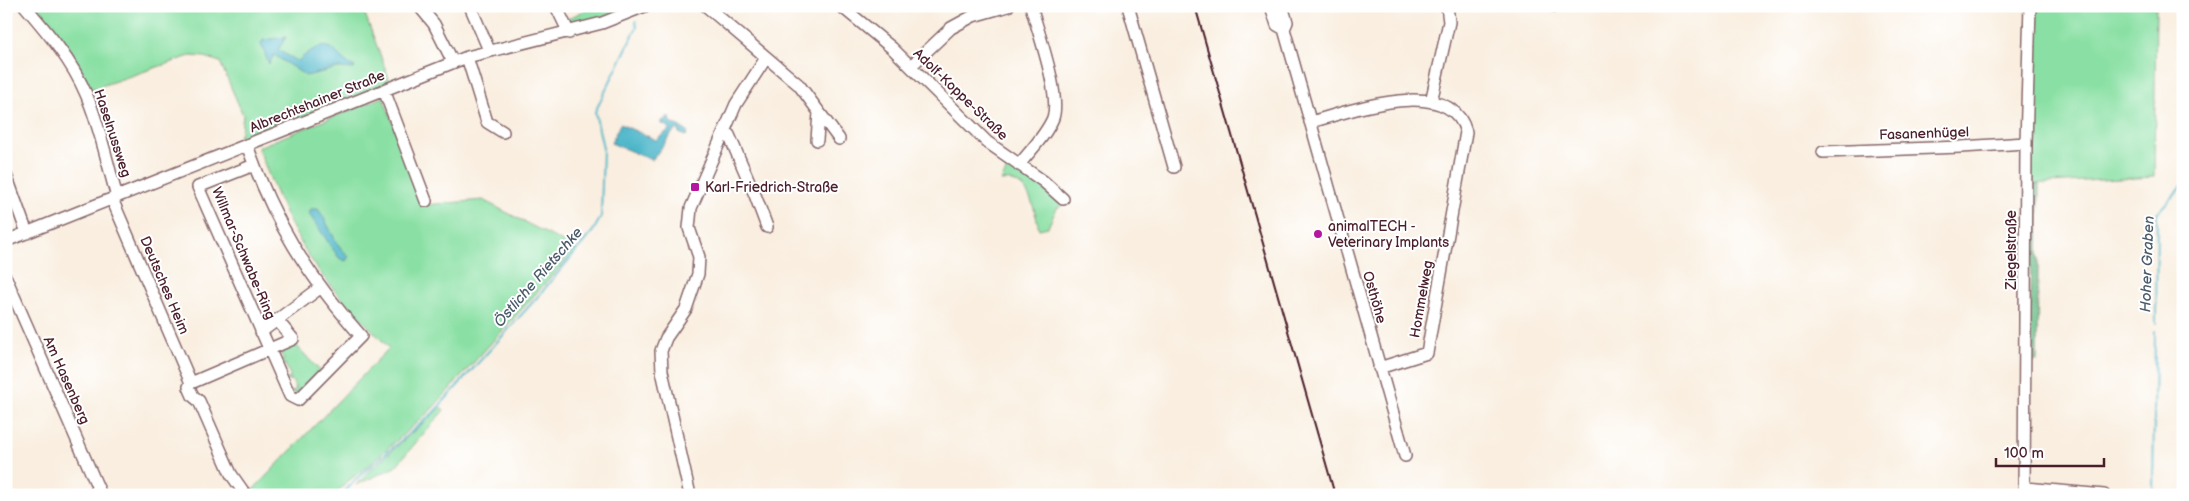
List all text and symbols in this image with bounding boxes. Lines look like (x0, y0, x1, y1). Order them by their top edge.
street label: Adolf-Koppe-Straße (910, 45, 1011, 144)
street label: Albrechtshainer Straße (247, 67, 387, 136)
street label: Haselnussweg (90, 87, 135, 179)
street label: Fasanenhügel (1879, 123, 1969, 144)
place label: Karl-Friedrich-Straße (705, 179, 838, 196)
marker: Karl-Friedrich-Straße (689, 181, 701, 193)
street label: Willmar-Schwabe-Ring (208, 184, 279, 322)
street label: Ziegelstraße (2003, 210, 2020, 291)
water label: Hoher Graben (2136, 215, 2159, 313)
place label: animalTECH - Veterinary Implants (1328, 218, 1449, 251)
water label: Östliche Rietschke (490, 223, 587, 331)
marker: animalTECH - Veterinary Implants (1312, 228, 1324, 240)
street label: Deutsches Heim (136, 234, 193, 337)
street label: Hommelweg (1406, 259, 1437, 339)
street label: Osthöhe (1359, 269, 1390, 325)
street label: Am Hasenberg (40, 334, 94, 427)
scale bar (1996, 436, 2104, 468)
text: 100 m (2004, 444, 2044, 463)

